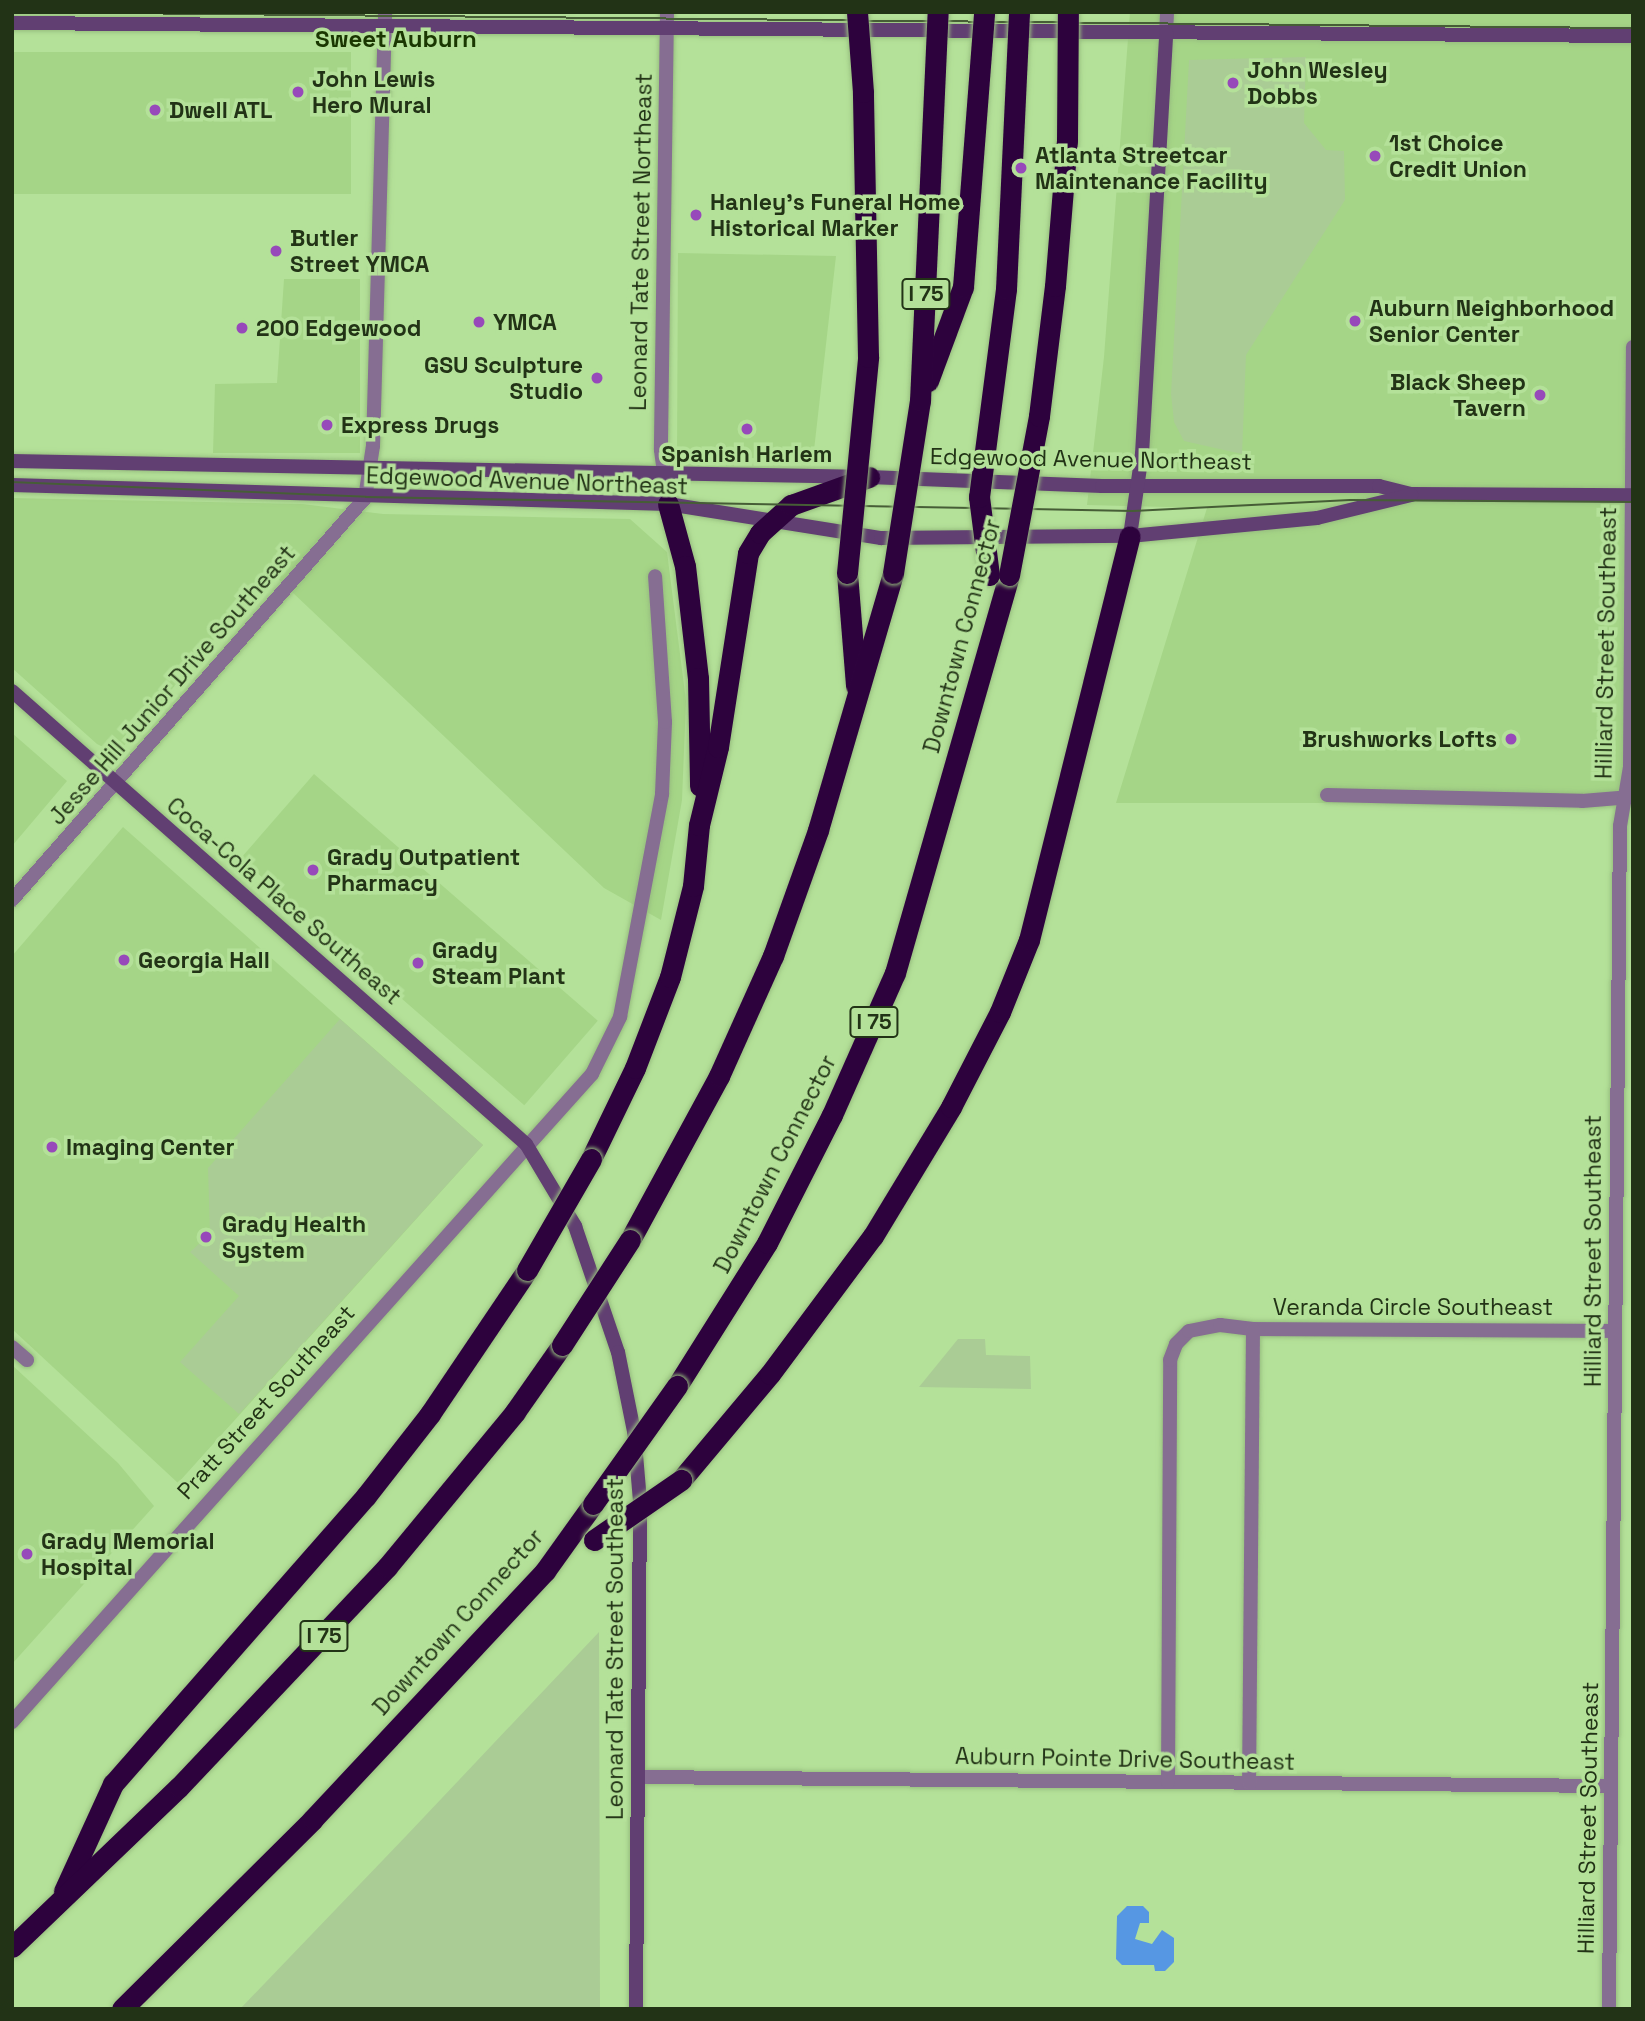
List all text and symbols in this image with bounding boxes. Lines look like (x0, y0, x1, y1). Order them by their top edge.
district label: Sweet Auburn (315, 25, 477, 53)
place label: John Wesley Dobbs (1247, 56, 1388, 110)
place label: John Lewis Hero Mural (312, 65, 435, 119)
street label: Leonard Tate Street Northeast (624, 73, 658, 411)
marker: John Wesley Dobbs (1225, 75, 1241, 91)
marker: John Lewis Hero Mural (290, 84, 306, 100)
place label: Dwell ATL (169, 96, 273, 124)
marker: Dwell ATL (147, 102, 163, 118)
place label: 1st Choice Credit Union (1389, 129, 1527, 183)
place label: Atlanta Streetcar Maintenance Facility (1035, 141, 1268, 195)
marker: 1st Choice Credit Union (1367, 148, 1383, 164)
marker: Atlanta Streetcar Maintenance Facility (1013, 160, 1029, 176)
place label: Hanley's Funeral Home Historical Marker (710, 188, 961, 242)
marker: Hanley's Funeral Home Historical Marker (688, 207, 704, 223)
place label: Butler Street YMCA (290, 224, 429, 278)
marker: Butler Street YMCA (268, 243, 284, 259)
road number: I 75 (900, 276, 952, 312)
place label: Auburn Neighborhood Senior Center (1369, 294, 1614, 348)
place label: YMCA (493, 308, 557, 336)
marker: Auburn Neighborhood Senior Center (1347, 313, 1363, 329)
place label: 200 Edgewood (256, 314, 421, 342)
marker: YMCA (471, 314, 487, 330)
marker: 200 Edgewood (234, 320, 250, 336)
place label: GSU Sculpture Studio (424, 351, 583, 405)
place label: Black Sheep Tavern (1390, 368, 1526, 422)
marker: GSU Sculpture Studio (589, 370, 605, 386)
marker: Black Sheep Tavern (1532, 387, 1548, 403)
place label: Express Drugs (341, 411, 499, 439)
marker: Express Drugs (319, 417, 335, 433)
marker: Spanish Harlem (739, 421, 755, 437)
place label: Spanish Harlem (662, 440, 832, 468)
street label: Edgewood Avenue Northeast (930, 442, 1252, 476)
street label: Edgewood Avenue Northeast (365, 462, 689, 500)
street label: Hilliard Street Southeast (1590, 507, 1622, 779)
street label: Downtown Connector (917, 516, 1007, 756)
street label: Jesse Hill Junior Drive Southeast (43, 540, 301, 830)
place label: Brushworks Lofts (1302, 725, 1497, 753)
marker: Brushworks Lofts (1503, 731, 1519, 747)
street label: Coca-Cola Place Southeast (161, 792, 407, 1010)
place label: Grady Outpatient Pharmacy (327, 843, 520, 897)
marker: Grady Outpatient Pharmacy (305, 862, 321, 878)
place label: Grady Steam Plant (432, 936, 566, 990)
place label: Georgia Hall (138, 946, 270, 974)
marker: Georgia Hall (116, 952, 132, 968)
marker: Grady Steam Plant (410, 955, 426, 971)
road number: I 75 (848, 1004, 900, 1040)
street label: Downtown Connector (708, 1050, 842, 1278)
street label: Hilliard Street Southeast (1579, 1115, 1607, 1387)
place label: Imaging Center (66, 1133, 235, 1161)
marker: Imaging Center (44, 1139, 60, 1155)
place label: Grady Health System (222, 1210, 366, 1264)
marker: Grady Health System (196, 1227, 216, 1247)
street label: Veranda Circle Southeast (1273, 1293, 1553, 1321)
street label: Pratt Street Southeast (172, 1299, 360, 1505)
street label: Leonard Tate Street Southeast (601, 1478, 629, 1820)
street label: Downtown Connector (367, 1523, 549, 1721)
place label: Grady Memorial Hospital (41, 1527, 215, 1581)
marker: Grady Memorial Hospital (19, 1546, 35, 1562)
road number: I 75 (298, 1618, 350, 1654)
street label: Hilliard Street Southeast (1572, 1682, 1604, 1954)
street label: Auburn Pointe Drive Southeast (955, 1742, 1295, 1776)

